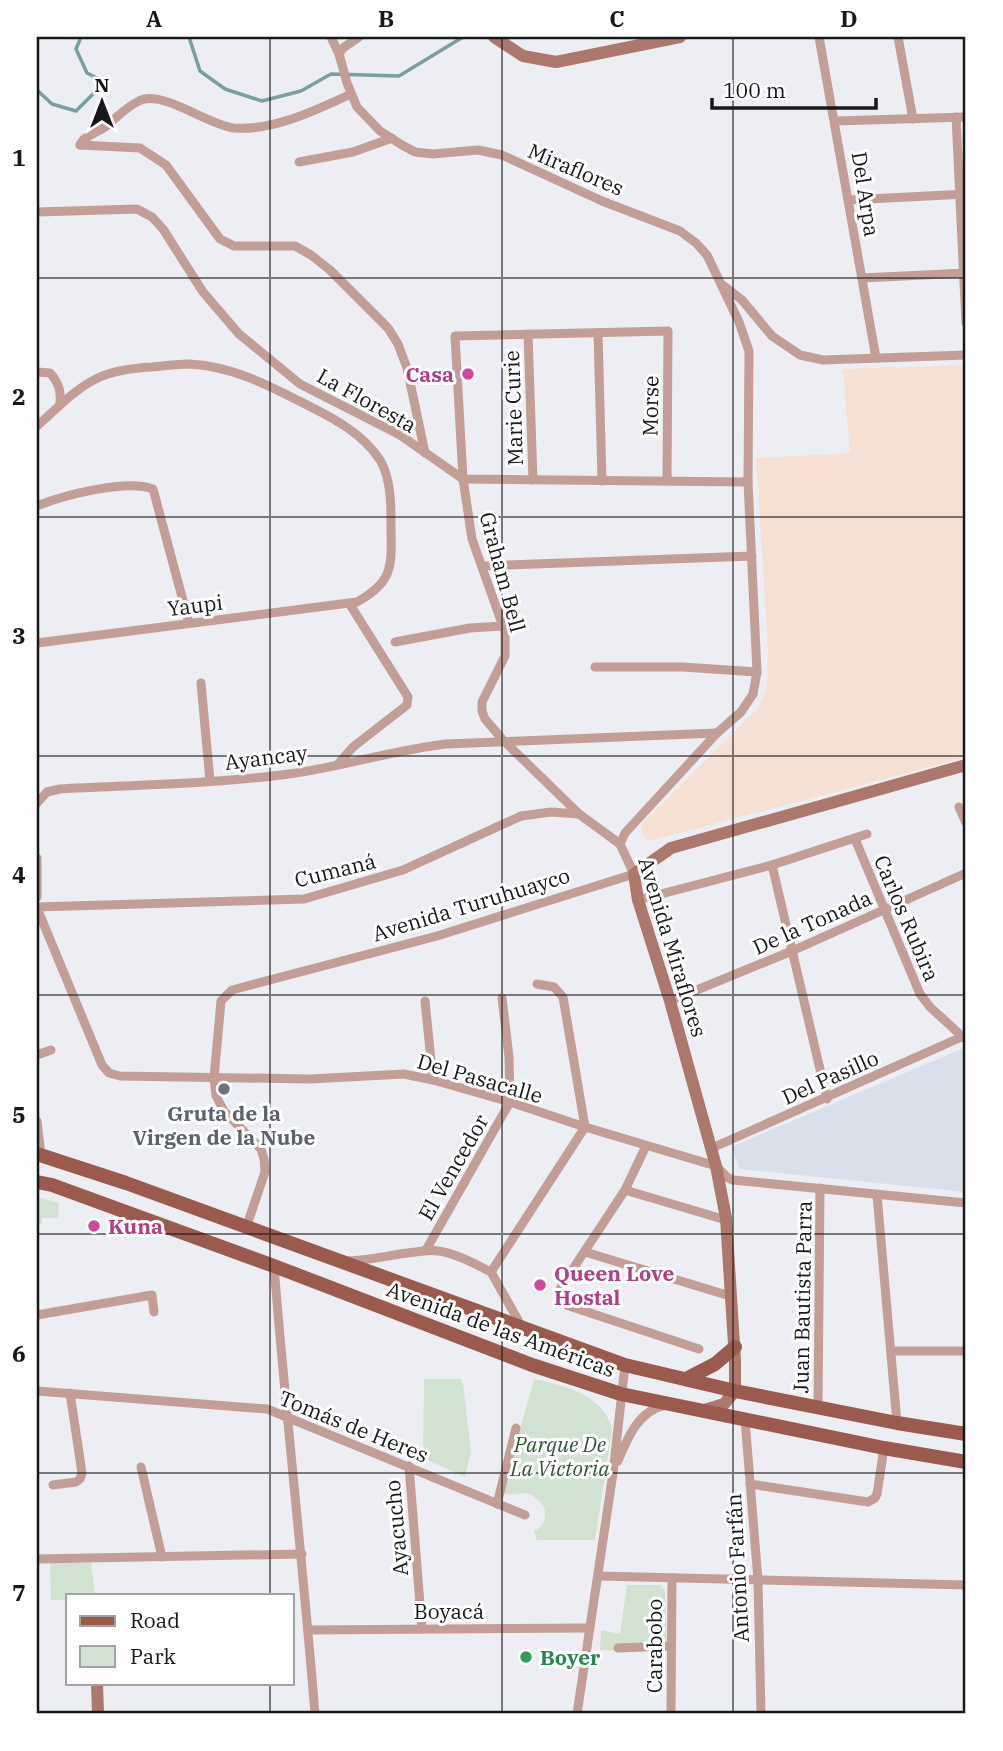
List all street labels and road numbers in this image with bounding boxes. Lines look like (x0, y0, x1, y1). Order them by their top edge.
street label: Miraflores (524, 136, 628, 202)
street label: Del Arpa (845, 150, 887, 238)
street label: Marie Curie (497, 350, 529, 466)
street label: La Floresta (312, 361, 422, 439)
street label: Morse (635, 375, 665, 437)
street label: Graham Bell (474, 509, 532, 635)
street label: Yaupi (166, 588, 224, 622)
street label: Ayancay (223, 738, 310, 776)
street label: Cumaná (291, 846, 379, 894)
street label: Carlos Rubira (868, 851, 946, 985)
street label: Avenida Miraflores (632, 854, 714, 1040)
street label: Avenida Turuhuayco (369, 861, 573, 947)
street label: De la Tonada (748, 883, 876, 961)
street label: Del Pasillo (777, 1043, 883, 1111)
street label: Del Pasacalle (414, 1047, 546, 1109)
street label: El Vencedor (411, 1108, 495, 1225)
street label: Juan Bautista Parra (786, 1200, 818, 1394)
street label: Avenida de las Américas (383, 1275, 619, 1383)
street label: Tomás de Heres (275, 1383, 433, 1469)
street label: Ayacucho (378, 1479, 414, 1577)
street label: Antonio Farfán (719, 1493, 755, 1643)
street label: Boyacá (414, 1597, 484, 1625)
street label: Carabobo (640, 1599, 668, 1693)

